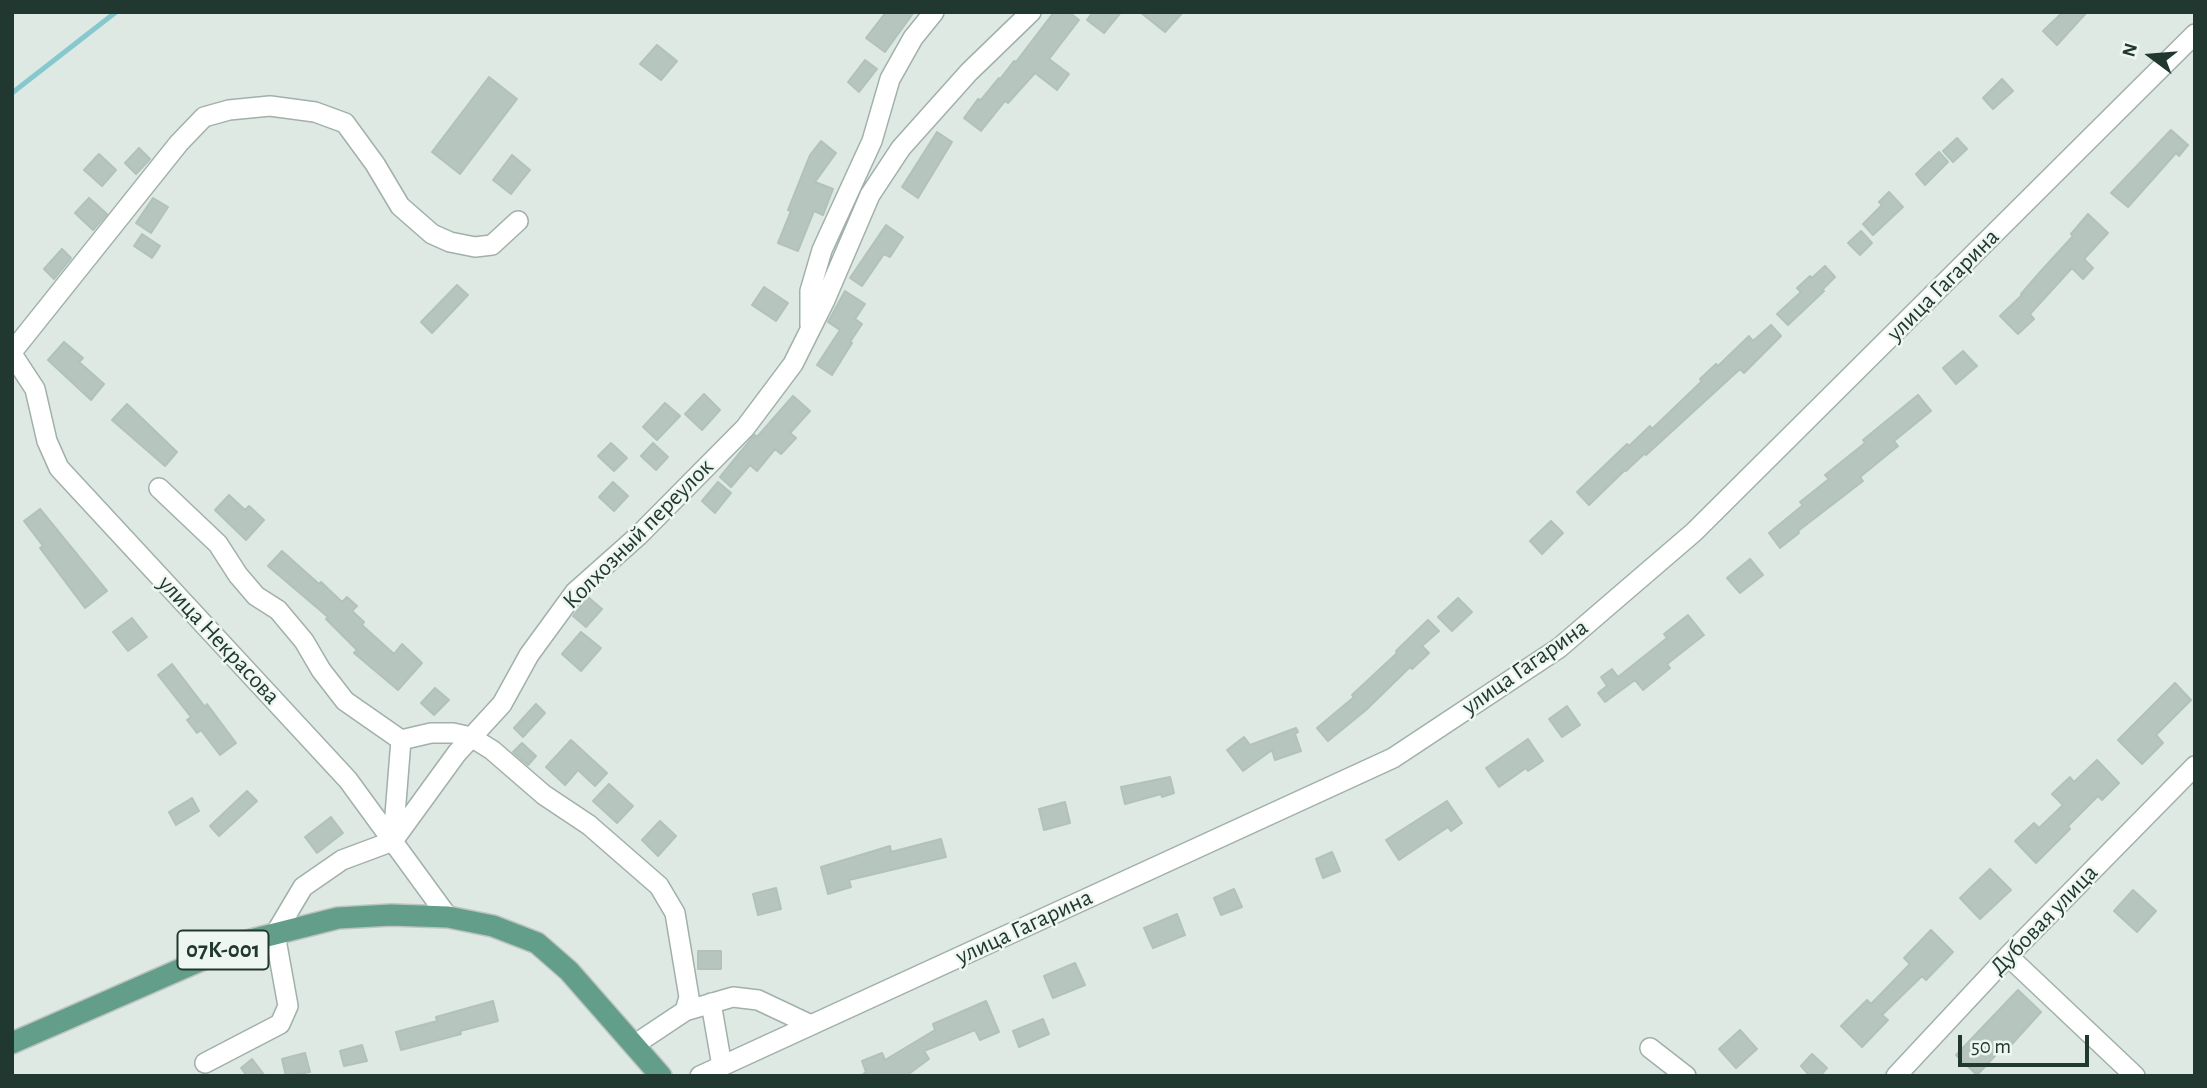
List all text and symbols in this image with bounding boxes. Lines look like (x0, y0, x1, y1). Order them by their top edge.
north arrow (2116, 21, 2186, 91)
text: N (2119, 41, 2141, 59)
street label: улица Гагарина (1881, 223, 2005, 347)
street label: Колхозный переулок (557, 453, 719, 615)
street label: улица Некрасова (152, 569, 286, 711)
street label: улица Гагарина (1456, 613, 1594, 721)
street label: Дубовая улица (1984, 859, 2104, 981)
street label: улица Гагарина (951, 883, 1097, 971)
road number: 07К-001 (178, 931, 268, 970)
scale bar (1962, 1021, 2093, 1066)
text: 50 m (1971, 1036, 2011, 1057)

